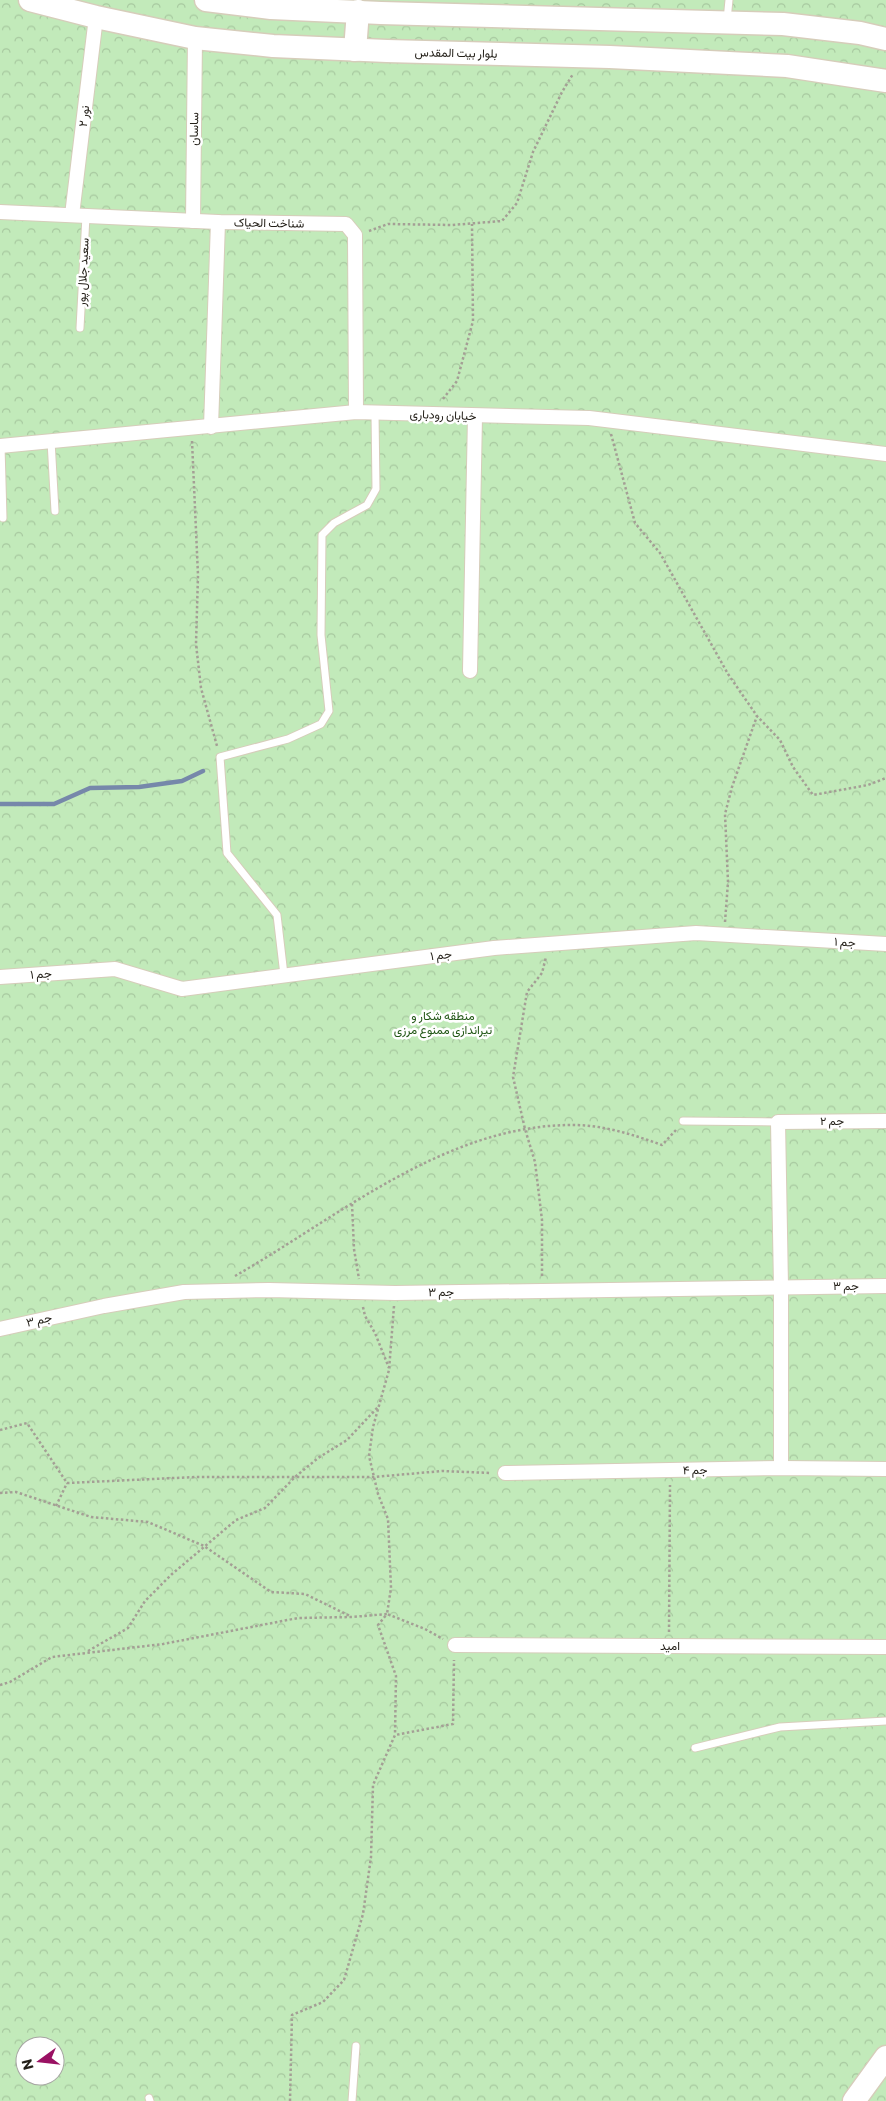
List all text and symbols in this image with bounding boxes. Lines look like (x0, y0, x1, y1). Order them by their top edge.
street label: بلوار بیت المقدس (414, 44, 498, 62)
street label: نور ٢ (75, 104, 93, 128)
street label: ساسان (186, 112, 201, 146)
street label: شناخت الحیاک (234, 214, 304, 231)
street label: سعید جلال پور (73, 237, 93, 308)
street label: خیابان رودباری (409, 406, 477, 424)
street label: جم ۱ (834, 933, 856, 951)
street label: جم ۱ (429, 946, 453, 964)
street label: جم ۱ (30, 965, 52, 983)
park label: منطقه شکار و تیراندازی ممنوع مرزی (394, 1008, 492, 1039)
street label: جم ۲ (820, 1113, 844, 1129)
street label: جم ۳ (833, 1278, 859, 1294)
street label: جم ۳ (428, 1284, 454, 1300)
street label: جم ۳ (25, 1309, 53, 1331)
street label: جم ۴ (682, 1462, 708, 1478)
street label: امید (660, 1638, 680, 1653)
north arrow (15, 2036, 65, 2086)
text: N (17, 2057, 37, 2072)

